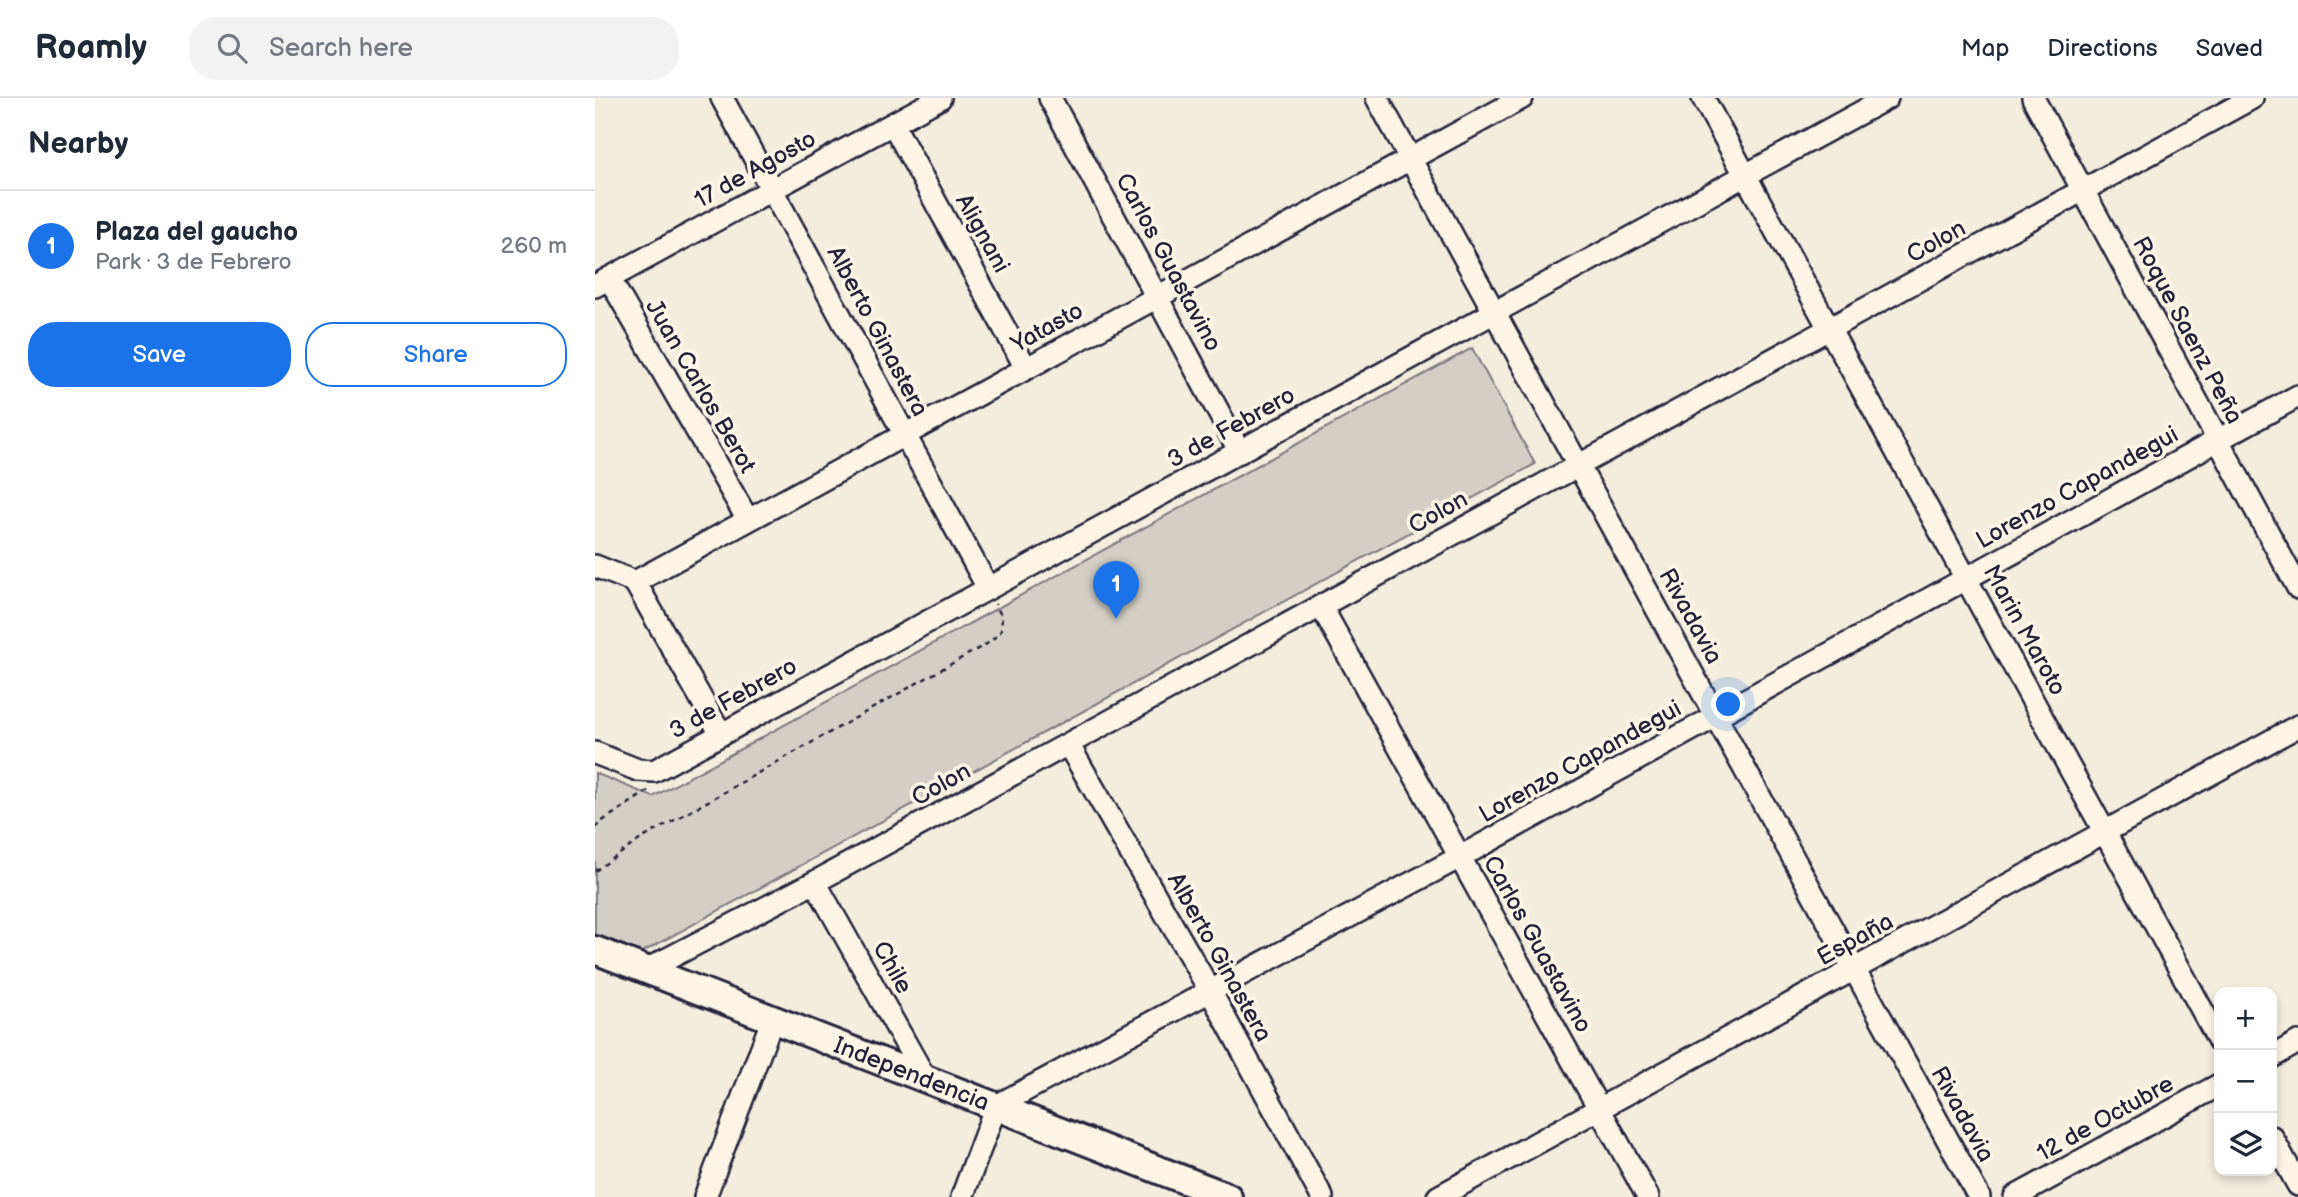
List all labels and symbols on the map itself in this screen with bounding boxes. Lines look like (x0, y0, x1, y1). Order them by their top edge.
street label: 17 de Agosto (689, 124, 821, 215)
street label: Carlos Guastavino (1109, 168, 1228, 356)
street label: Alignani (949, 189, 1016, 278)
street label: Colon (1902, 213, 1971, 269)
street label: Roque Saenz Peña (2126, 232, 2249, 429)
street label: Alberto Ginastera (820, 241, 935, 421)
street label: Juan Carlos Berot (639, 294, 762, 479)
street label: Yatasto (1005, 296, 1088, 360)
street label: 3 de Febrero (1162, 381, 1300, 474)
street label: Lorenzo Capandegui (1971, 420, 2183, 555)
street label: Colon (1404, 484, 1473, 540)
street label: Marin Maroto (1977, 560, 2072, 701)
pin: 1 (1093, 561, 1139, 619)
street label: Rivadavia (1652, 563, 1729, 669)
street label: 3 de Febrero (664, 652, 802, 745)
your location (1711, 687, 1745, 721)
street label: Lorenzo Capandegui (1474, 694, 1686, 829)
street label: Colon (907, 756, 976, 812)
street label: Carlos Guastavino (1477, 851, 1598, 1038)
street label: Alberto Ginastera (1161, 868, 1278, 1047)
street label: España (1812, 907, 1898, 972)
street label: Chile (866, 936, 919, 998)
street label: Independencia (830, 1031, 993, 1117)
street label: Rivadavia (1924, 1061, 2001, 1167)
street label: 12 de Octubre (2032, 1069, 2179, 1168)

